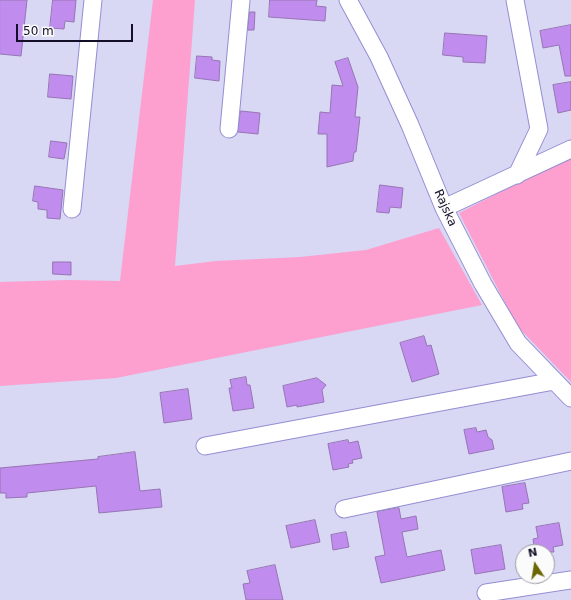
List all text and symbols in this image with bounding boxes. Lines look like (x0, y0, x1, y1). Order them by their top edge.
scale bar (18, 16, 135, 42)
text: 50 m (23, 24, 54, 38)
street label: Rajska (430, 187, 460, 229)
north arrow (515, 544, 555, 584)
text: N (527, 545, 538, 560)

